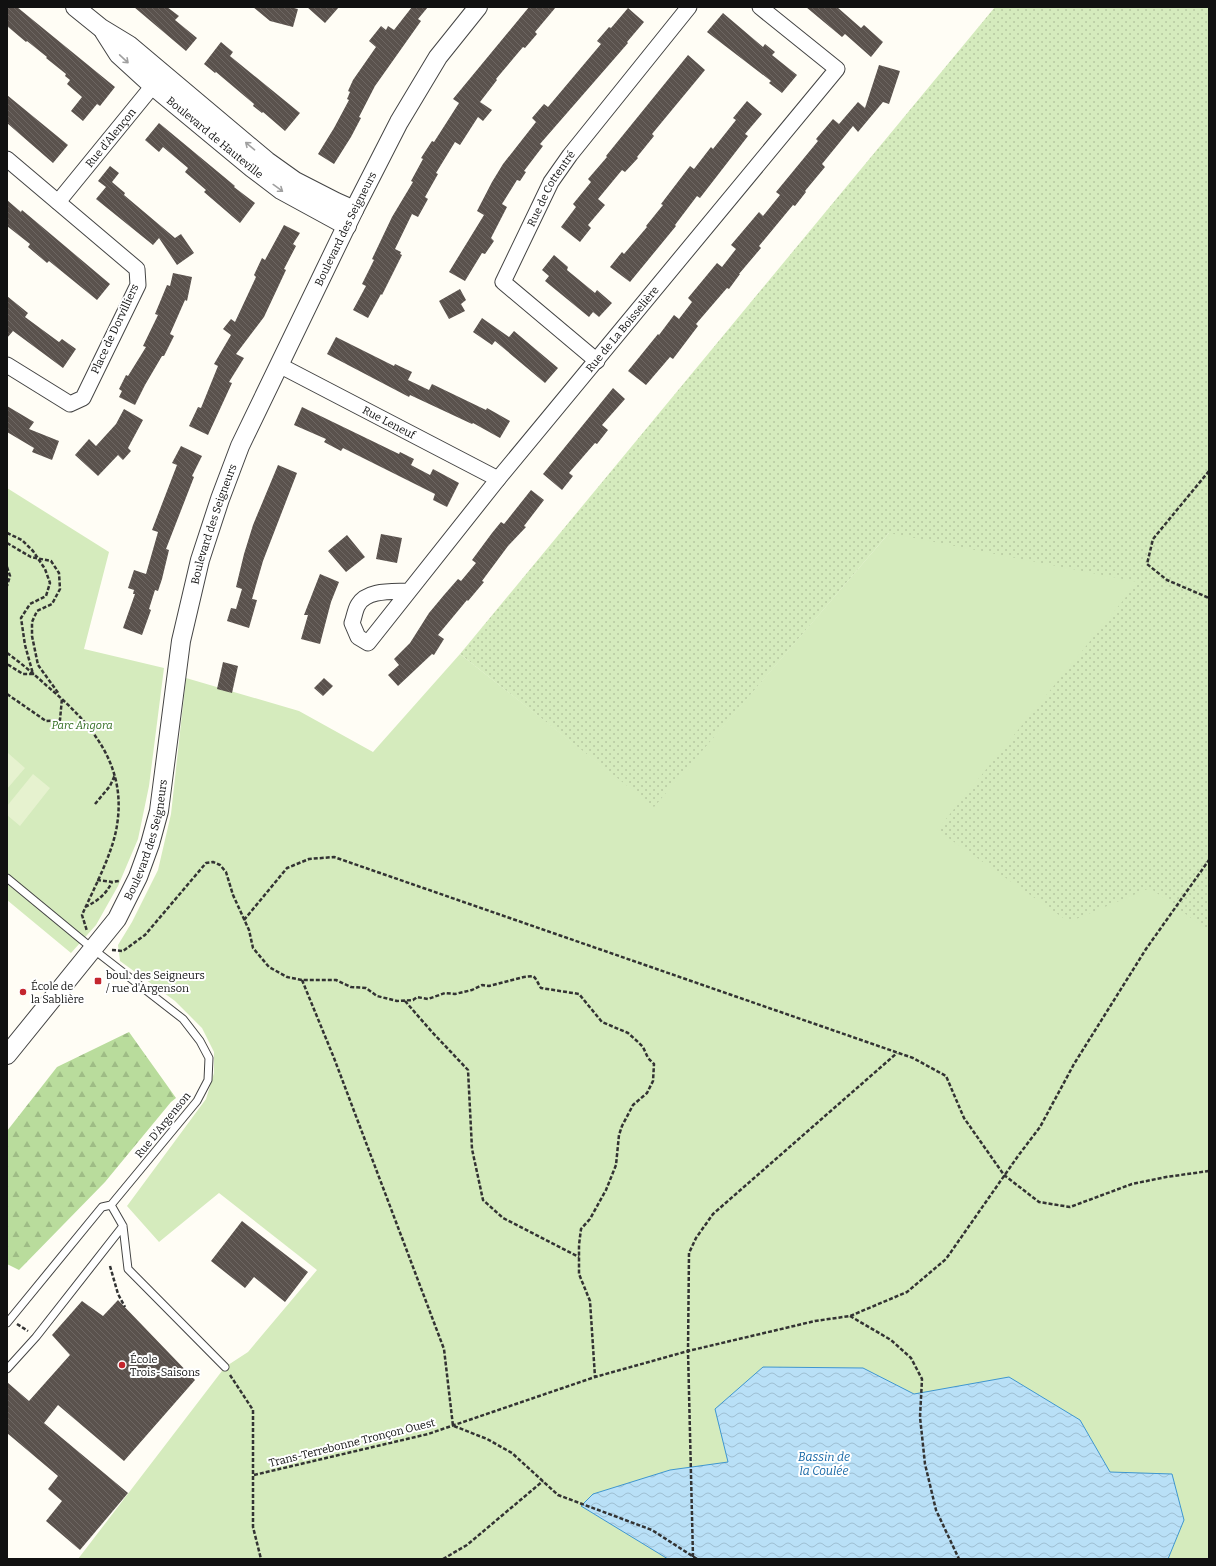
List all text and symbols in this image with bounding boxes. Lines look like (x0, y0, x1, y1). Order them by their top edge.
one-way arrow (119, 55, 129, 64)
street label: Boulevard de Hauteville (164, 94, 266, 181)
street label: Rue d'Alençon (83, 105, 138, 170)
one-way arrow (244, 142, 255, 151)
street label: Rue de Cottentré (524, 148, 578, 228)
street label: Boulevard des Seigneurs (312, 170, 379, 288)
one-way arrow (272, 183, 283, 192)
street label: Place de Dorvilliers (88, 282, 142, 376)
street label: Rue de La Boisselière (583, 283, 661, 374)
street label: Rue Leneuf (360, 403, 419, 442)
street label: Boulevard des Seigneurs (188, 462, 239, 585)
park label: Parc Angora (51, 719, 113, 732)
street label: Boulevard des Seigneurs (121, 779, 170, 902)
place label: boul. des Seigneurs / rue d'Argenson (106, 969, 205, 995)
marker: boul. des Seigneurs / rue d'Argenson (93, 976, 103, 986)
place label: École de la Sablière (31, 979, 84, 1006)
marker: École de la Sablière (18, 987, 28, 997)
street label: Rue D'Argenson (132, 1089, 194, 1161)
place label: École Trois-Saisons (130, 1352, 200, 1379)
marker: École Trois-Saisons (117, 1360, 127, 1370)
street label: Trans-Terrebonne Tronçon Ouest (268, 1416, 436, 1470)
water label: Bassin de la Coulée (798, 1450, 850, 1478)

